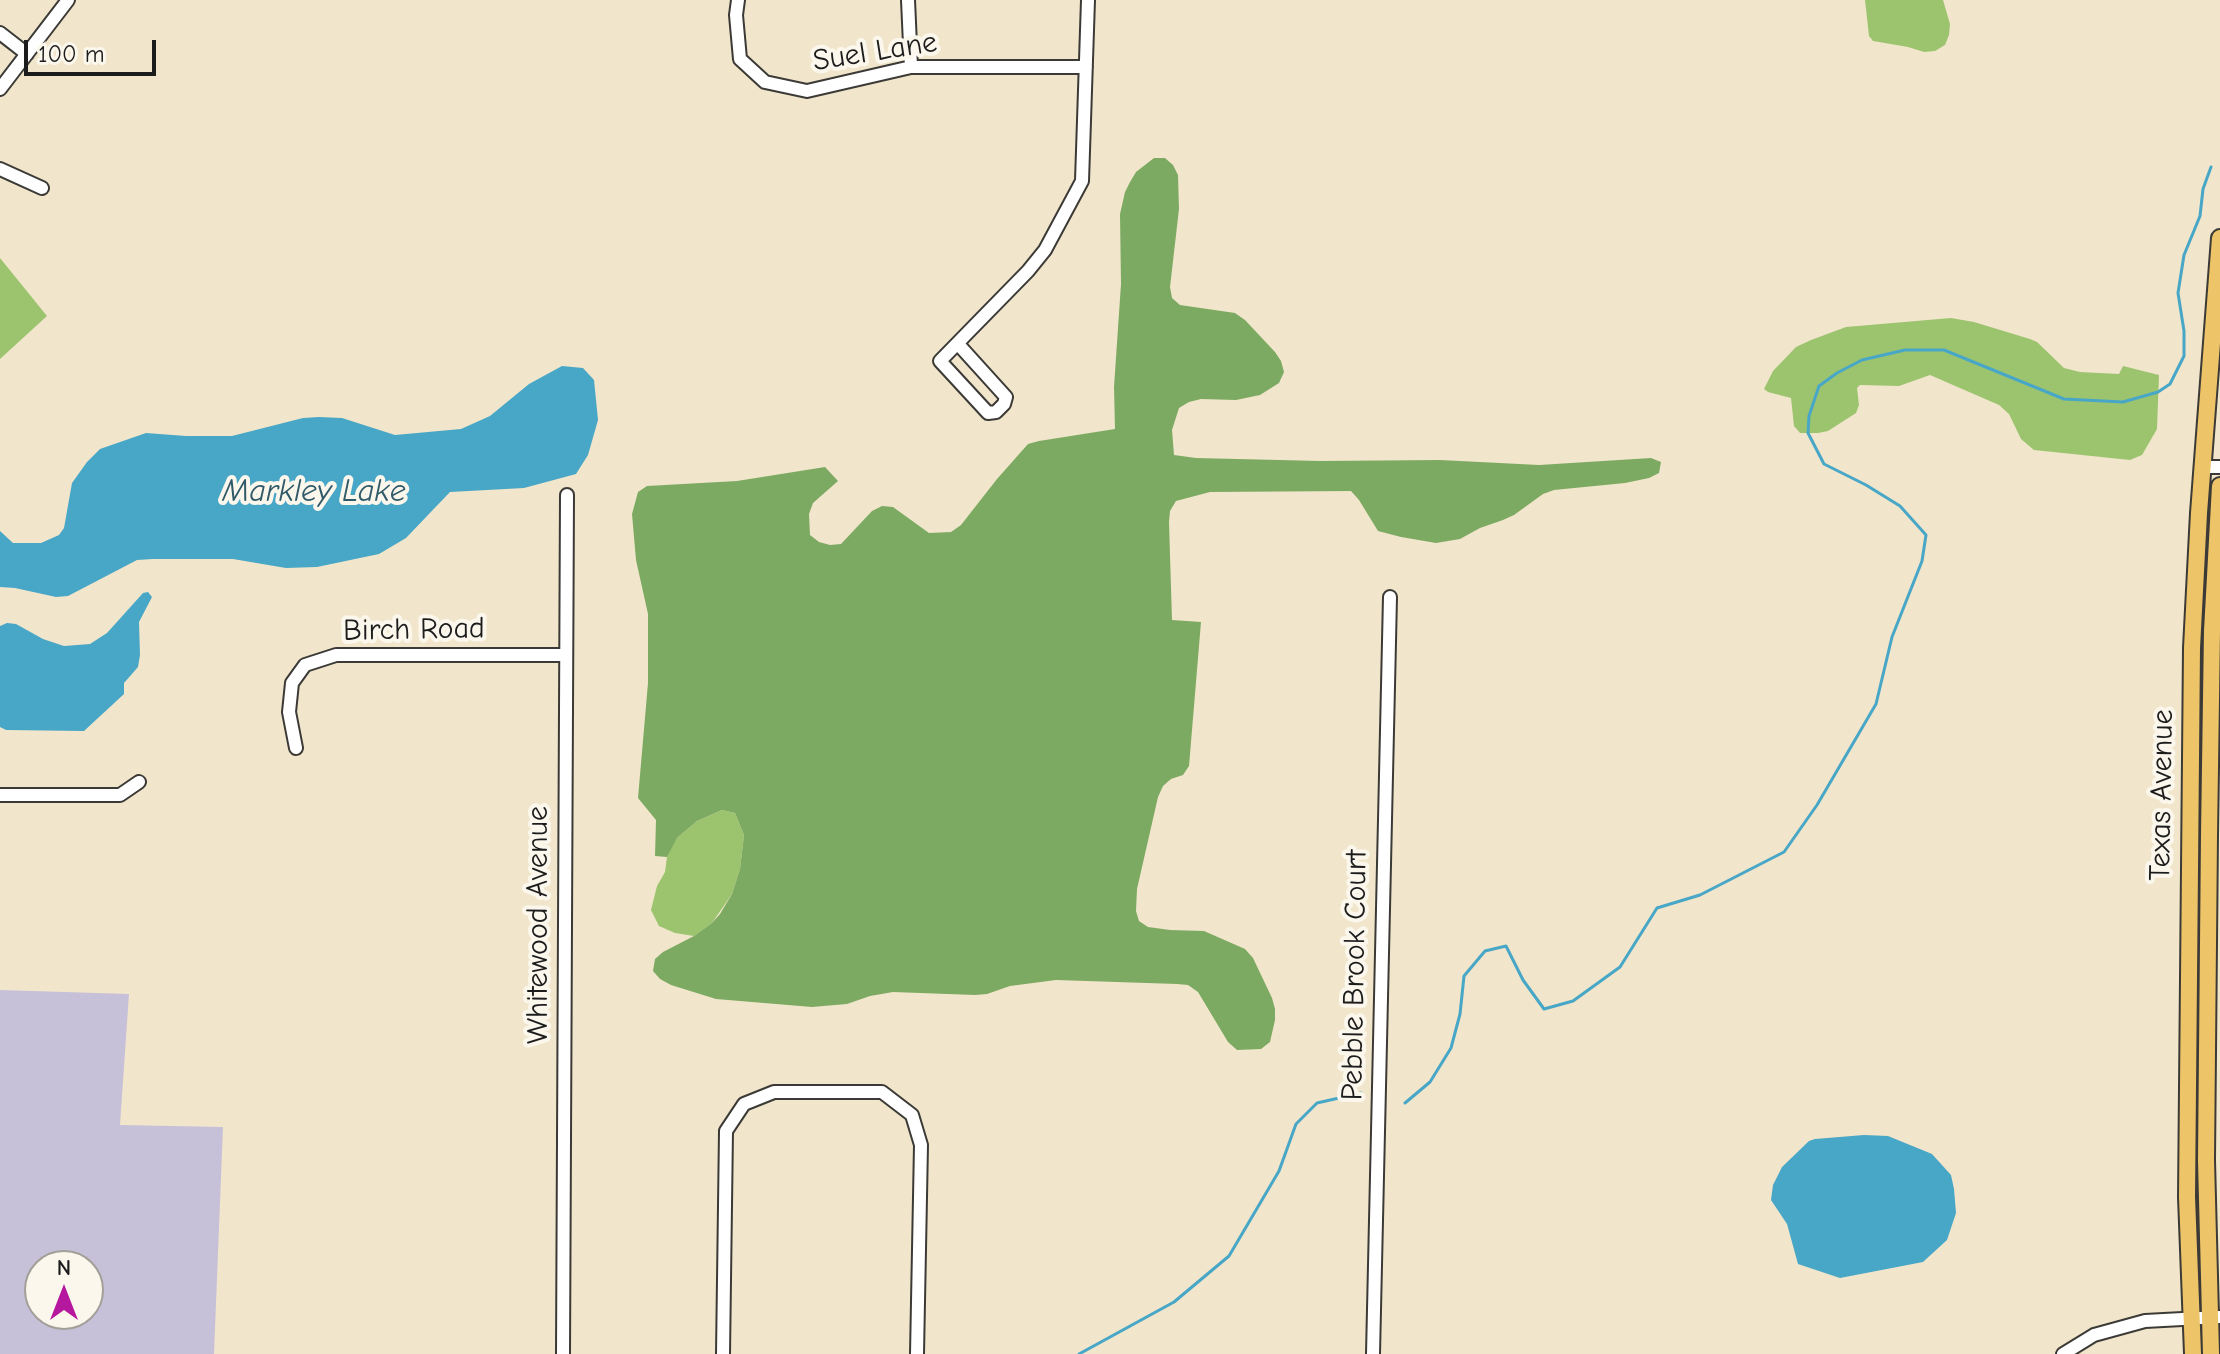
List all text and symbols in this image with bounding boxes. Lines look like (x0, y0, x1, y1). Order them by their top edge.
scale bar (28, 24, 160, 74)
street label: Suel Lane (810, 24, 940, 80)
text: 100 m (38, 40, 105, 68)
water label: Markley Lake (222, 473, 406, 511)
street label: Birch Road (343, 611, 485, 649)
street label: Texas Avenue (2143, 709, 2181, 881)
street label: Whitewood Avenue (521, 806, 557, 1044)
street label: Pebble Brook Court (1335, 849, 1375, 1101)
north arrow (24, 1250, 104, 1330)
text: N (57, 1255, 71, 1281)

